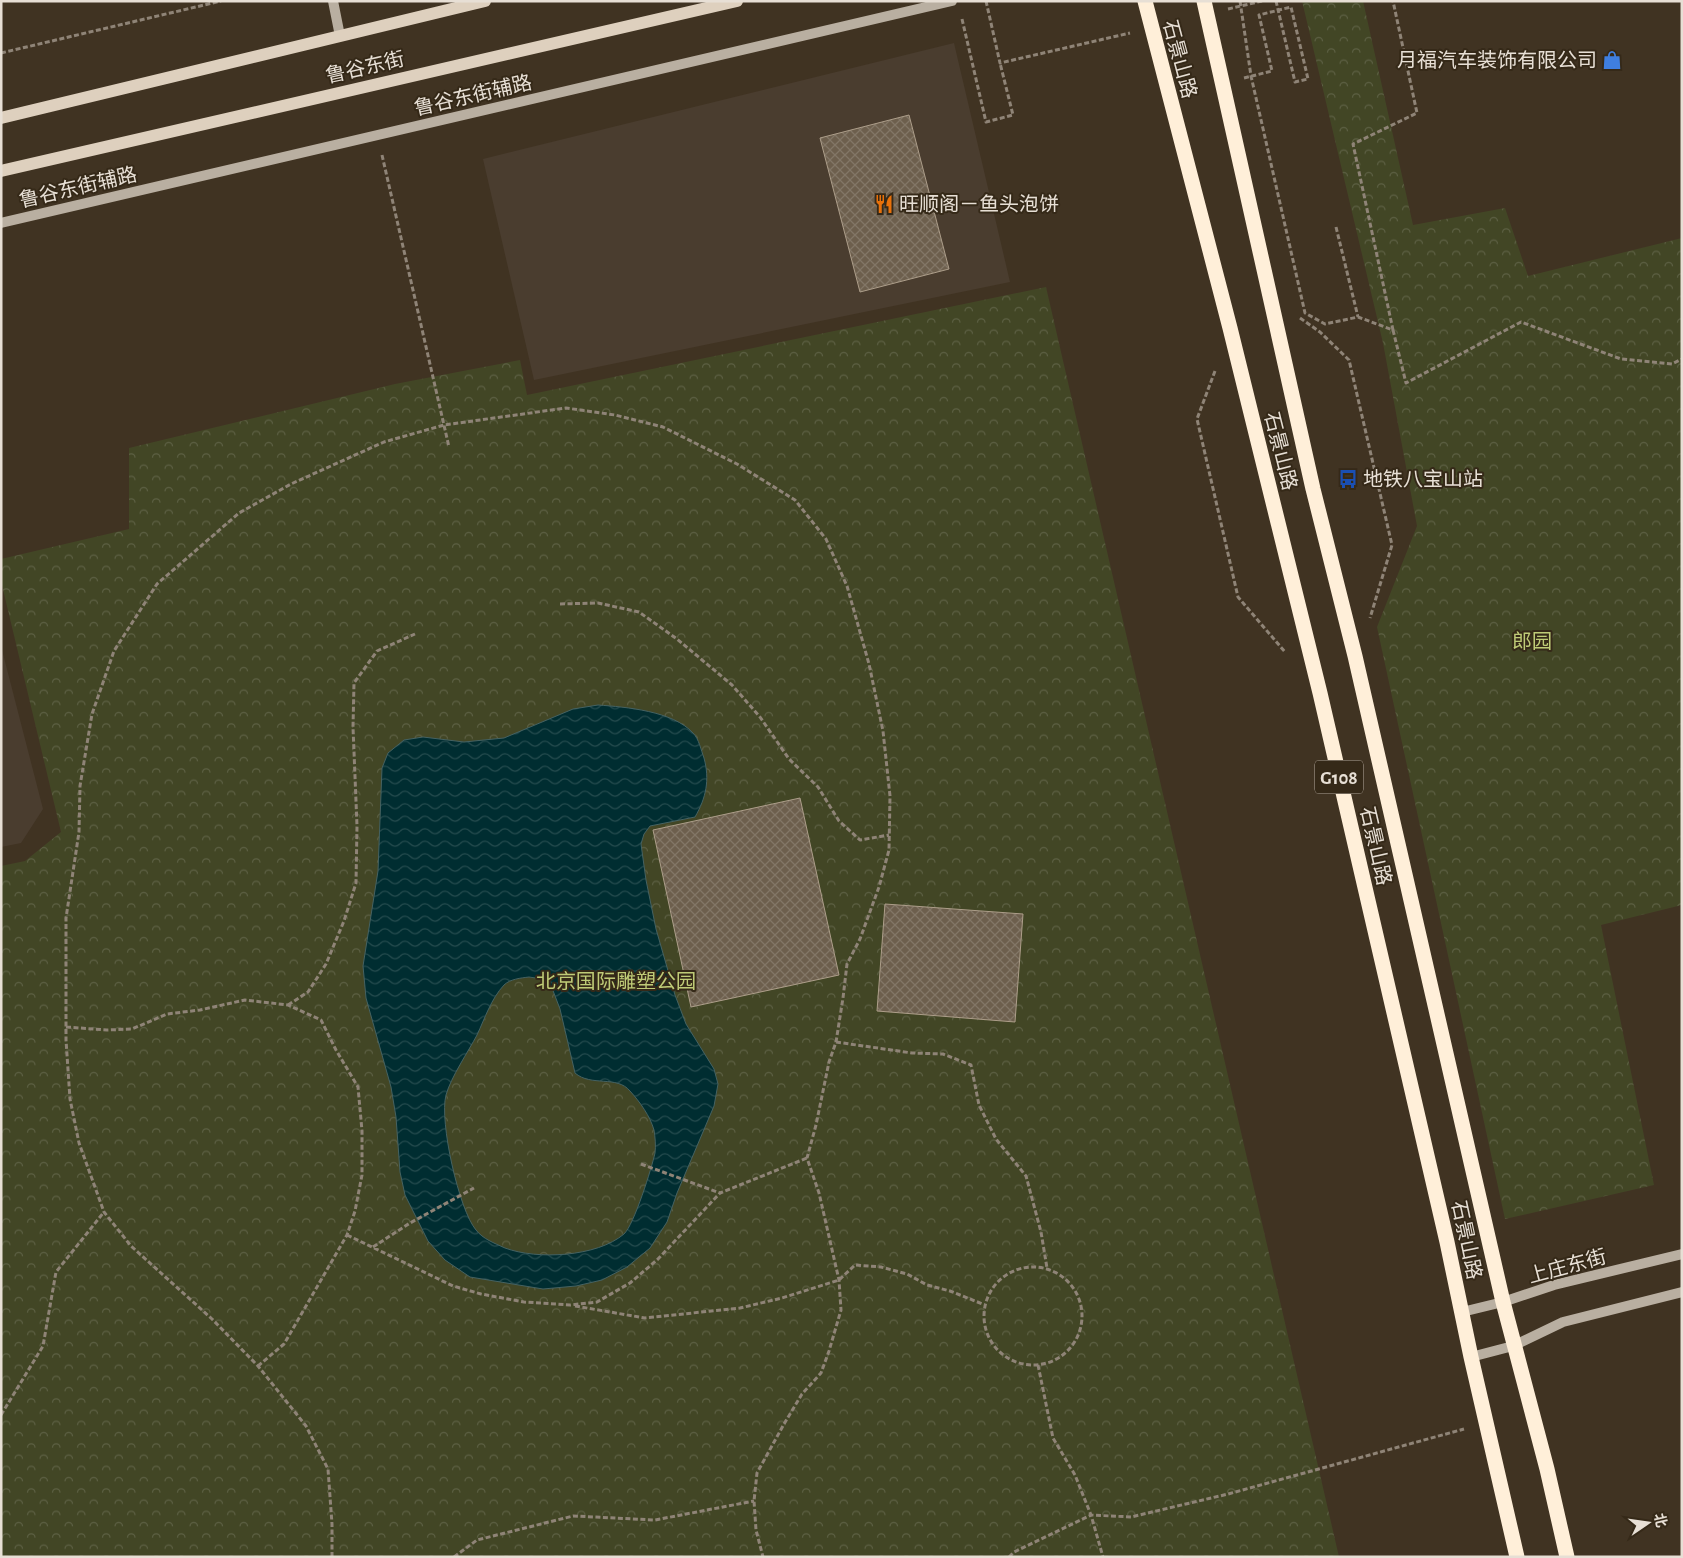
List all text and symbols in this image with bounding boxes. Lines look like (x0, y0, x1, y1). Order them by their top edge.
street label: 石景山路 (1159, 18, 1200, 100)
street label: 鲁谷东街 (324, 47, 406, 87)
shop icon: 月福汽车装饰有限公司 (1601, 49, 1623, 71)
place label: 月福汽车装饰有限公司 (1397, 50, 1597, 71)
street label: 鲁谷东街辅路 (412, 71, 534, 119)
street label: 鲁谷东街辅路 (17, 163, 139, 211)
restaurant icon: 旺顺阁－鱼头泡饼 (873, 193, 895, 215)
place label: 旺顺阁－鱼头泡饼 (899, 194, 1059, 215)
street label: 石景山路 (1261, 410, 1300, 492)
bus stop icon: 地铁八宝山站 (1337, 468, 1359, 490)
place label: 地铁八宝山站 (1363, 469, 1483, 490)
park label: 郎园 (1512, 631, 1552, 652)
road number: G108 (1315, 760, 1363, 794)
street label: 石景山路 (1356, 805, 1395, 887)
park label: 北京国际雕塑公园 (536, 971, 696, 992)
street label: 石景山路 (1448, 1199, 1485, 1281)
street label: 上庄东街 (1526, 1246, 1608, 1287)
north arrow (1623, 1498, 1673, 1548)
text: 北 (1651, 1512, 1669, 1529)

